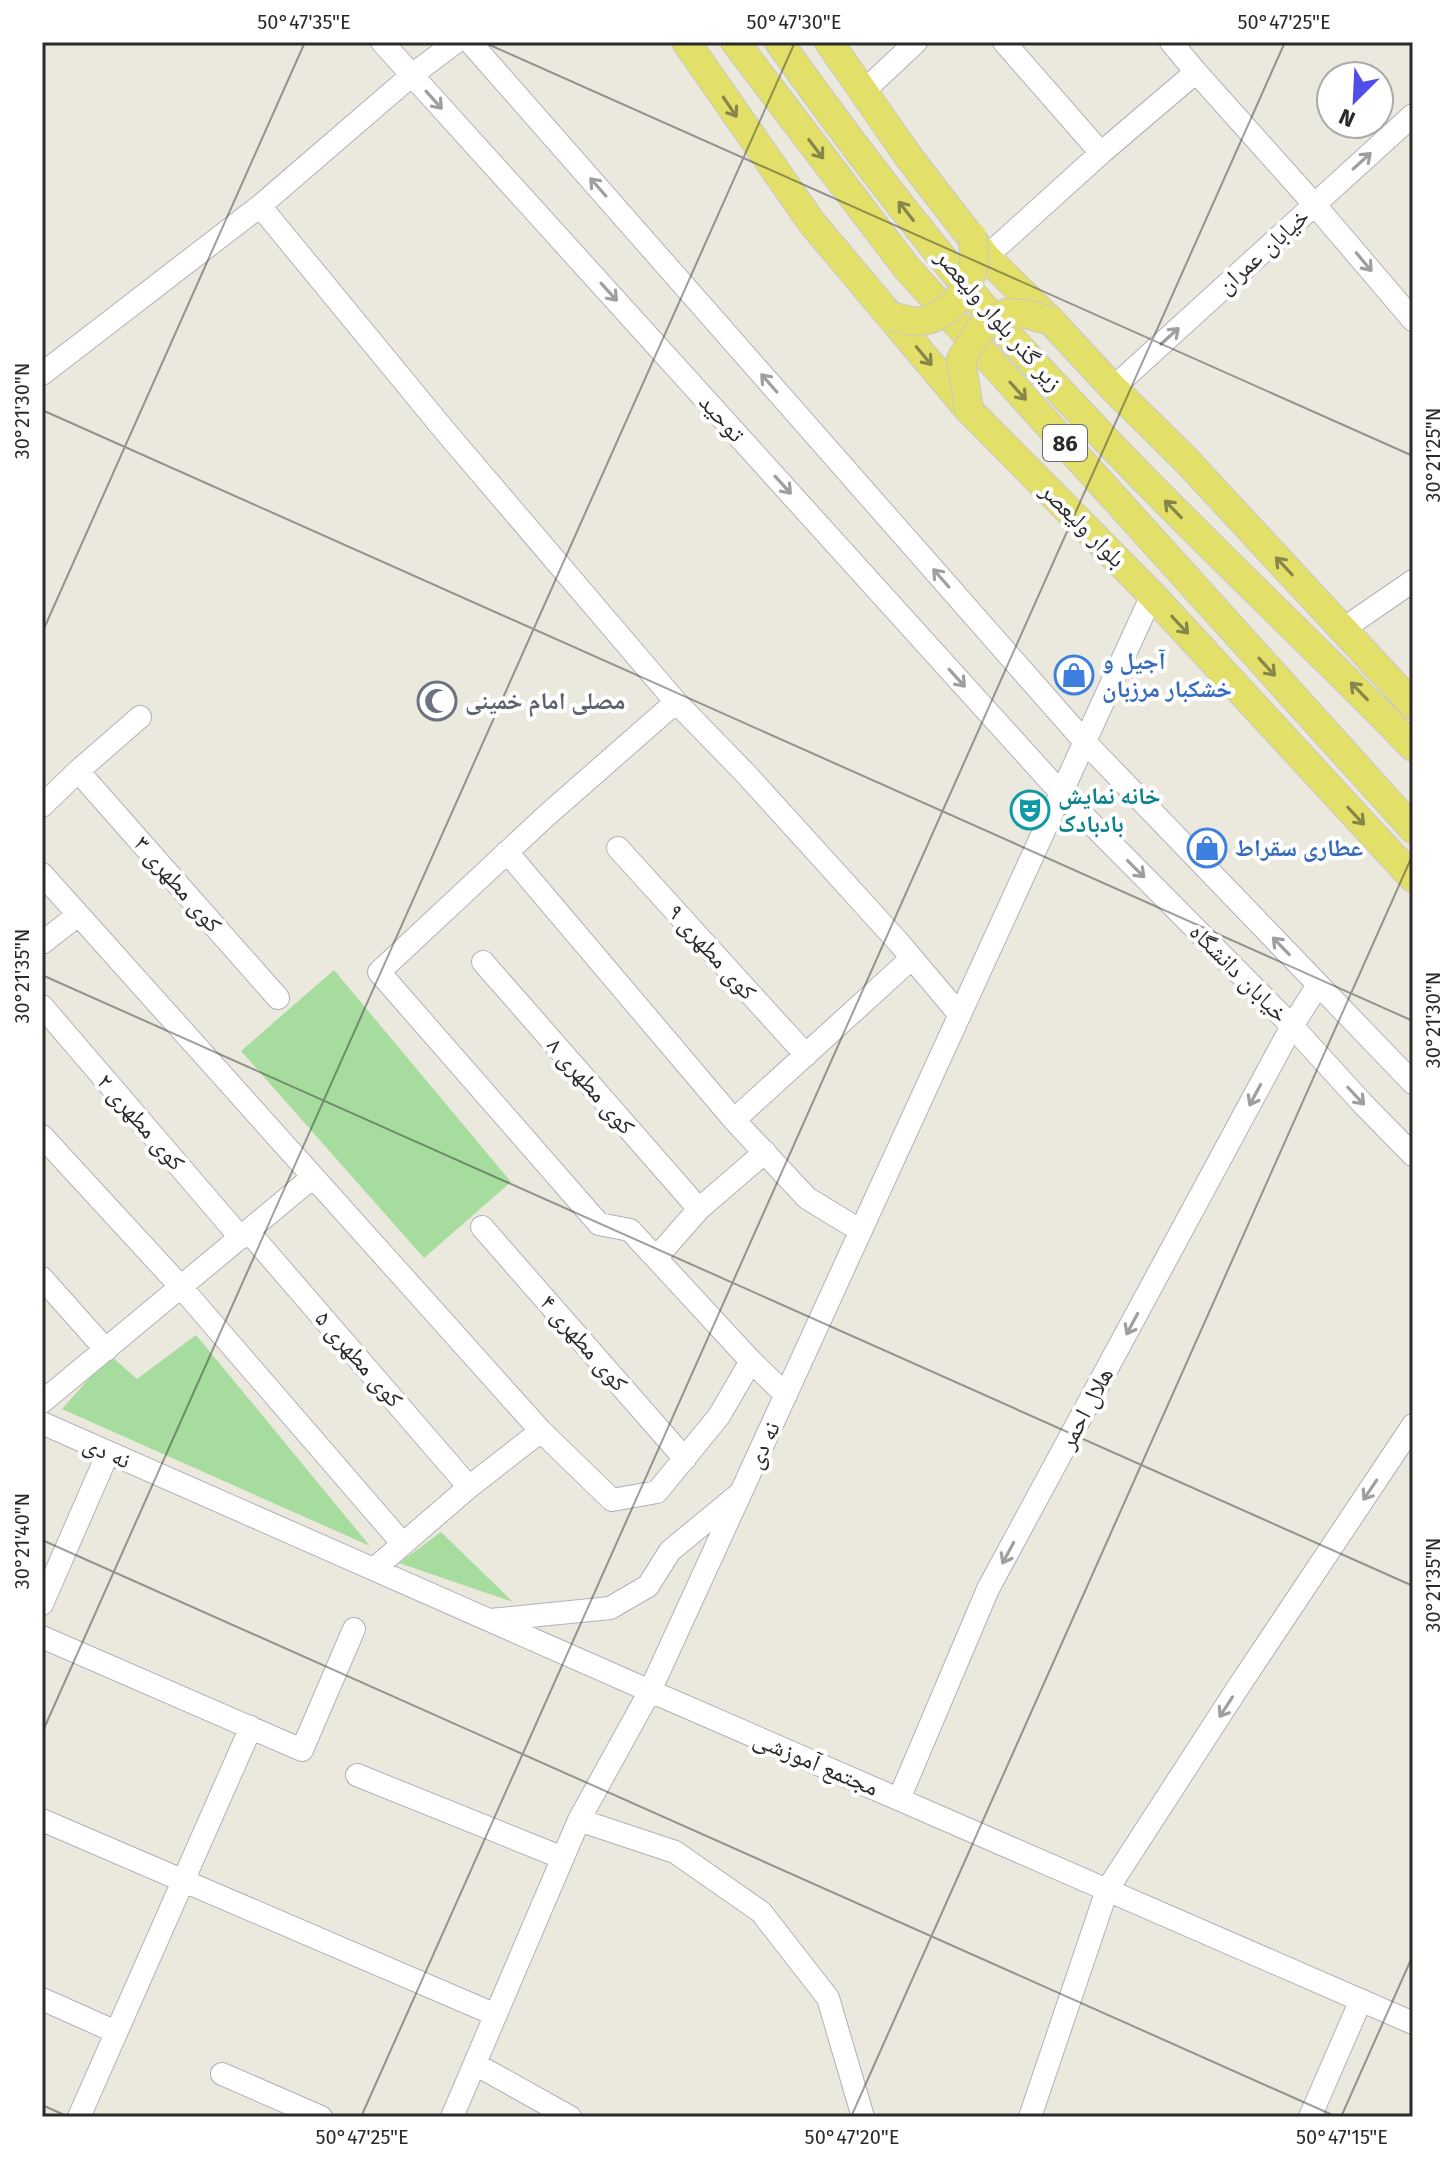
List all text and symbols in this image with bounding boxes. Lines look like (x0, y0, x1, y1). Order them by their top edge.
text: 50°47'35"E (257, 10, 351, 34)
text: 50°47'30"E (747, 10, 841, 34)
text: 50°47'25"E (1237, 10, 1331, 34)
north arrow (1315, 60, 1395, 140)
one-way arrow (425, 89, 443, 109)
one-way arrow (722, 95, 738, 117)
text: N (1335, 103, 1359, 133)
one-way arrow (807, 138, 824, 159)
one-way arrow (1352, 152, 1372, 170)
one-way arrow (589, 178, 607, 198)
one-way arrow (898, 201, 915, 222)
street label: خیابان عمران (1211, 202, 1315, 300)
street label: زیر گذر بلوار ولیعصر (929, 243, 1068, 397)
one-way arrow (1355, 251, 1373, 272)
one-way arrow (599, 282, 617, 302)
one-way arrow (1160, 326, 1180, 345)
one-way arrow (915, 345, 933, 366)
text: 30°21'30"N (10, 363, 34, 459)
one-way arrow (761, 373, 779, 393)
one-way arrow (1009, 381, 1027, 401)
street label: توحید (693, 388, 751, 448)
text: 30°21'25"N (1421, 408, 1445, 503)
road number: 86 (1043, 425, 1087, 461)
one-way arrow (774, 475, 792, 495)
street label: بلوار ولیعصر (1034, 476, 1131, 573)
one-way arrow (1164, 500, 1183, 519)
one-way arrow (1275, 556, 1293, 576)
one-way arrow (932, 568, 950, 588)
one-way arrow (1170, 615, 1188, 635)
place label: آجیل و خشکبار مرزبان (1102, 647, 1232, 703)
shop icon: آجیل و خشکبار مرزبان (1053, 654, 1095, 696)
one-way arrow (1258, 657, 1276, 677)
one-way arrow (948, 668, 966, 688)
mosque icon: مصلی امام خمینی (416, 680, 458, 722)
one-way arrow (1349, 681, 1368, 701)
place label: مصلی امام خمینی (465, 687, 625, 718)
place label: خانه نمایش بادبادک (1058, 782, 1161, 838)
theatre icon: خانه نمایش بادبادک (1009, 789, 1051, 831)
one-way arrow (1347, 806, 1366, 826)
shop icon: عطاری سقراط (1186, 827, 1228, 869)
street label: کوی مطهری ۳ (128, 830, 228, 938)
place label: عطاری سقراط (1235, 834, 1363, 862)
one-way arrow (1126, 859, 1145, 878)
street label: کوی مطهری ۹ (662, 898, 762, 1006)
street label: خیابان دانشگاه (1184, 918, 1294, 1028)
text: 30°21'35"N (10, 928, 34, 1024)
one-way arrow (1273, 937, 1291, 957)
text: 30°21'30"N (1421, 972, 1445, 1068)
street label: کوی مطهری ۸ (541, 1032, 641, 1140)
street label: کوی مطهری ۲ (91, 1068, 191, 1176)
one-way arrow (1247, 1083, 1263, 1106)
one-way arrow (1346, 1086, 1365, 1106)
street label: کوی مطهری ۴ (534, 1289, 634, 1397)
street label: کوی مطهری ۵ (309, 1305, 409, 1413)
one-way arrow (1123, 1311, 1139, 1335)
street label: هلال احمر (1052, 1363, 1119, 1454)
street label: نه دی (740, 1417, 786, 1473)
street label: نه دی (79, 1429, 135, 1475)
one-way arrow (1362, 1479, 1378, 1501)
text: 30°21'40"N (10, 1493, 34, 1589)
text: 30°21'35"N (1421, 1537, 1445, 1633)
one-way arrow (1000, 1540, 1016, 1564)
one-way arrow (1217, 1695, 1233, 1718)
street label: مجتمع آموزشی (749, 1724, 883, 1803)
text: 50°47'25"E (315, 2125, 409, 2149)
text: 50°47'20"E (805, 2125, 899, 2149)
text: 50°47'15"E (1296, 2125, 1388, 2149)

